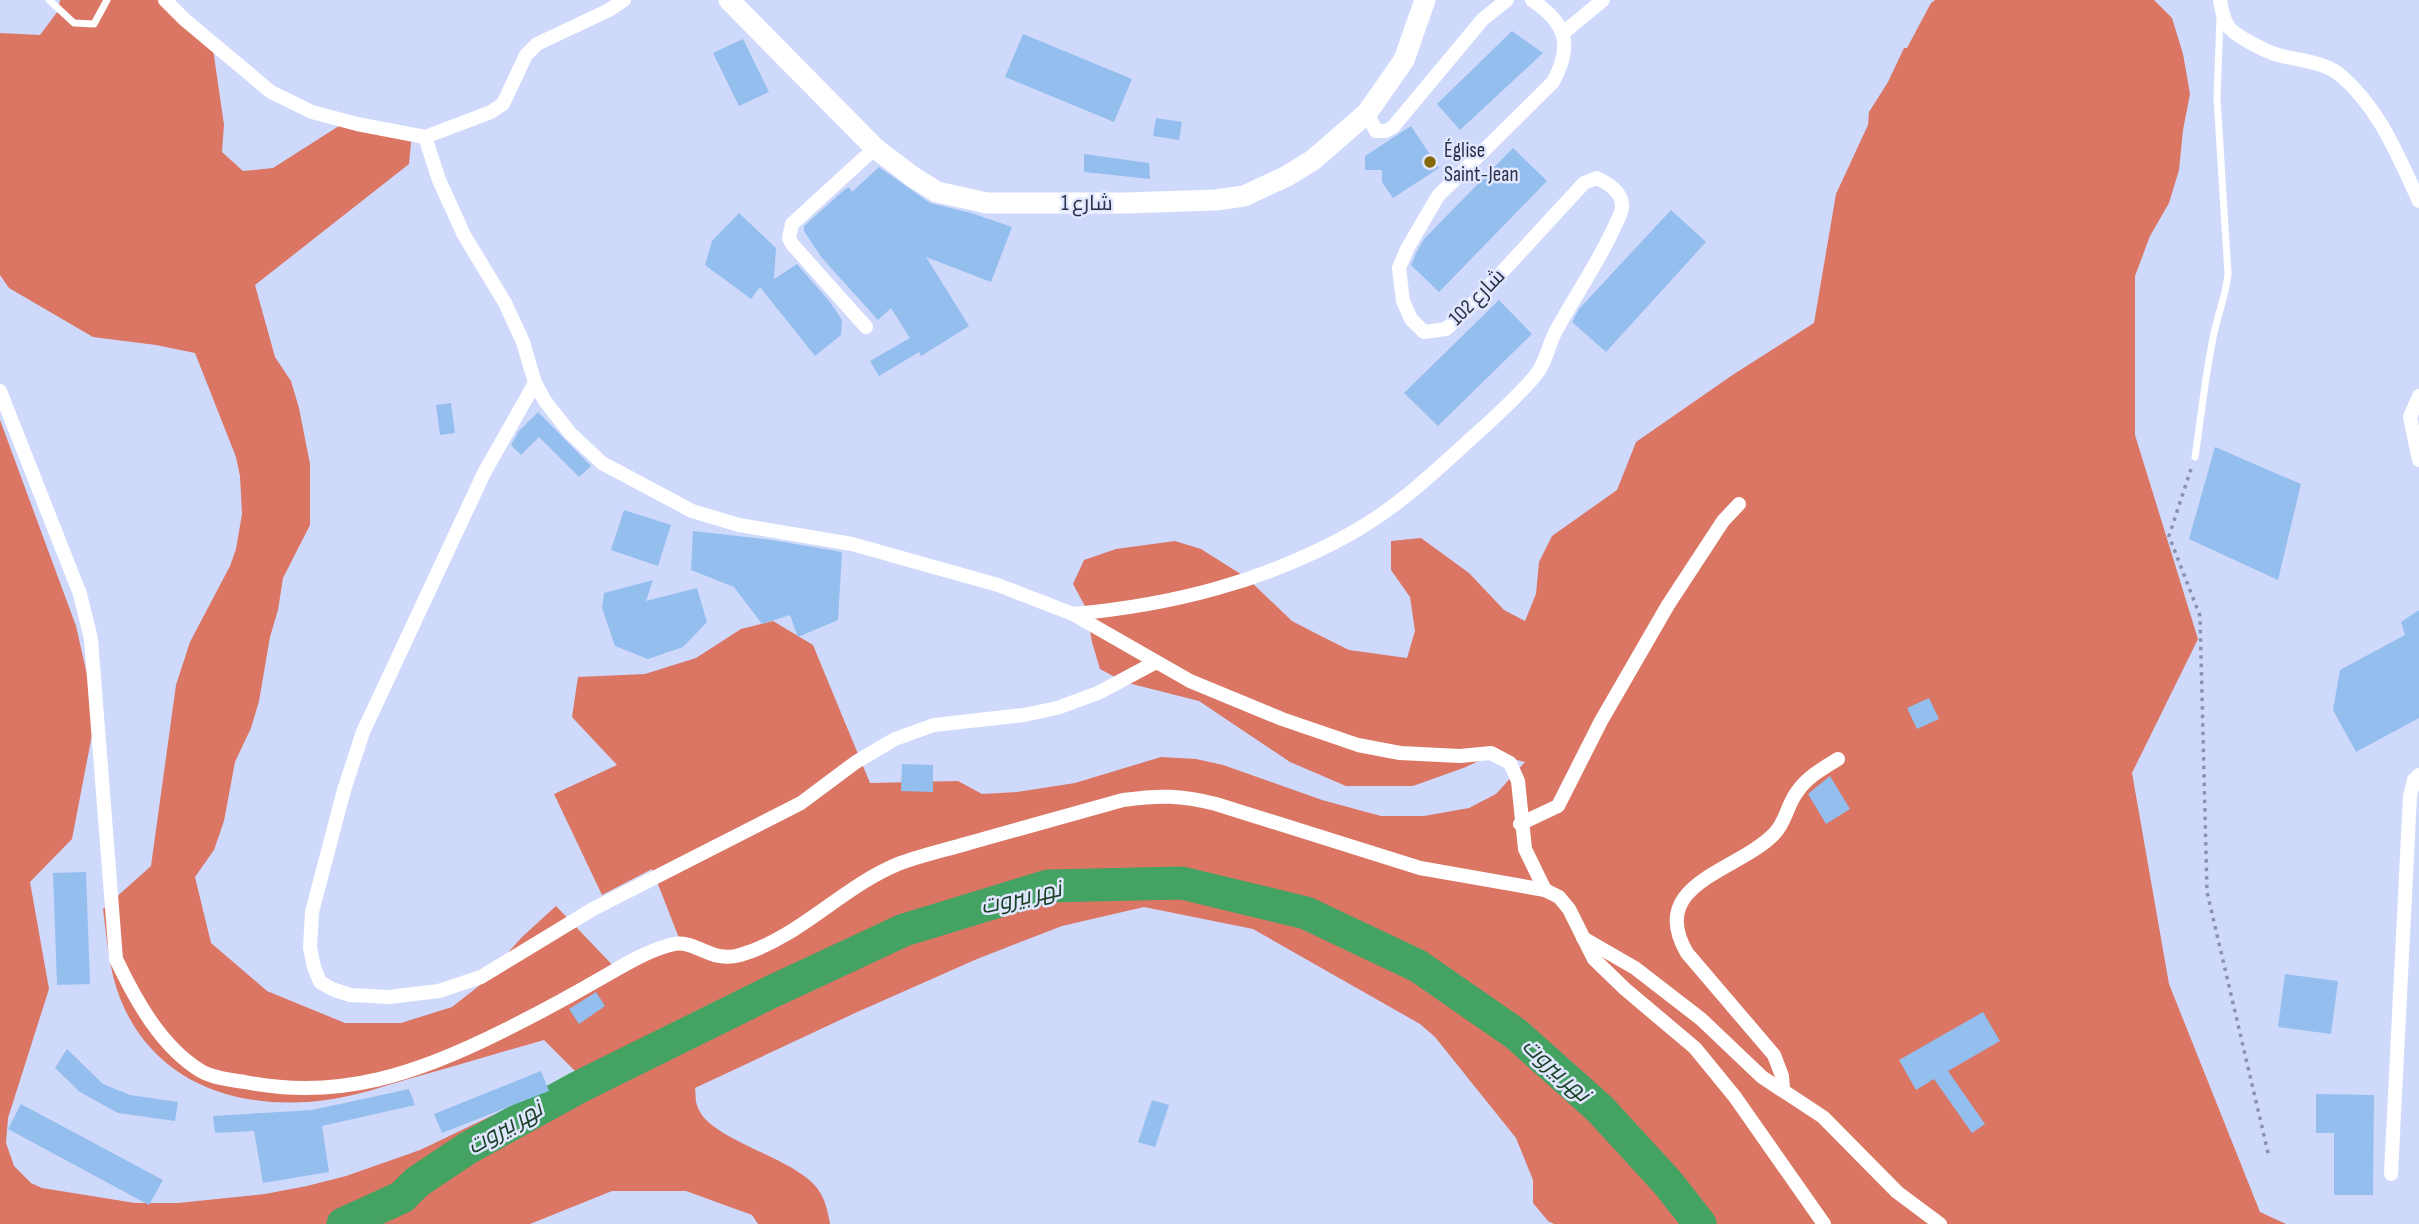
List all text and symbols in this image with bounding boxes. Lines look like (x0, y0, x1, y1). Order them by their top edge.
place label: Église Saint-Jean (1444, 138, 1518, 187)
marker: Église Saint-Jean (1422, 154, 1438, 170)
street label: شارع 1 (1061, 191, 1113, 217)
street label: شارع 102 (1444, 264, 1511, 331)
water label: نهر بيروت (978, 874, 1067, 921)
water label: نهر بيروت (1516, 1032, 1598, 1110)
water label: نهر بيروت (462, 1094, 550, 1161)

